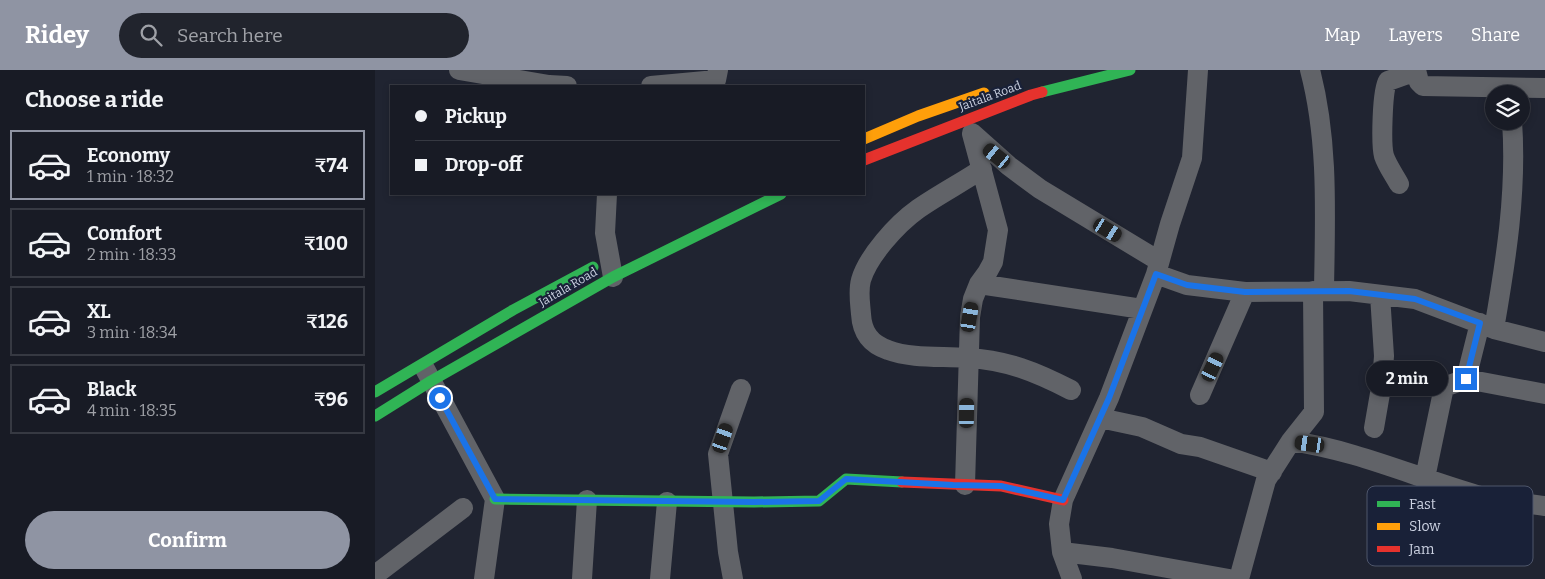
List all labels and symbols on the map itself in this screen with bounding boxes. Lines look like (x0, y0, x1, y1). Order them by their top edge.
street label: Jaitala Road (956, 78, 1023, 114)
car (980, 141, 1013, 171)
car (1091, 216, 1124, 244)
street label: Jaitala Road (535, 265, 600, 310)
car (960, 301, 979, 333)
car (1199, 350, 1226, 384)
callout: 2 min (1366, 362, 1449, 396)
route end (1455, 368, 1477, 390)
route start (429, 387, 451, 409)
car (959, 398, 974, 428)
car (711, 421, 734, 455)
car (1294, 434, 1325, 454)
legend (1367, 486, 1533, 566)
text: Fast (1409, 496, 1436, 513)
text: Slow (1409, 518, 1441, 535)
text: Jam (1408, 541, 1435, 558)

